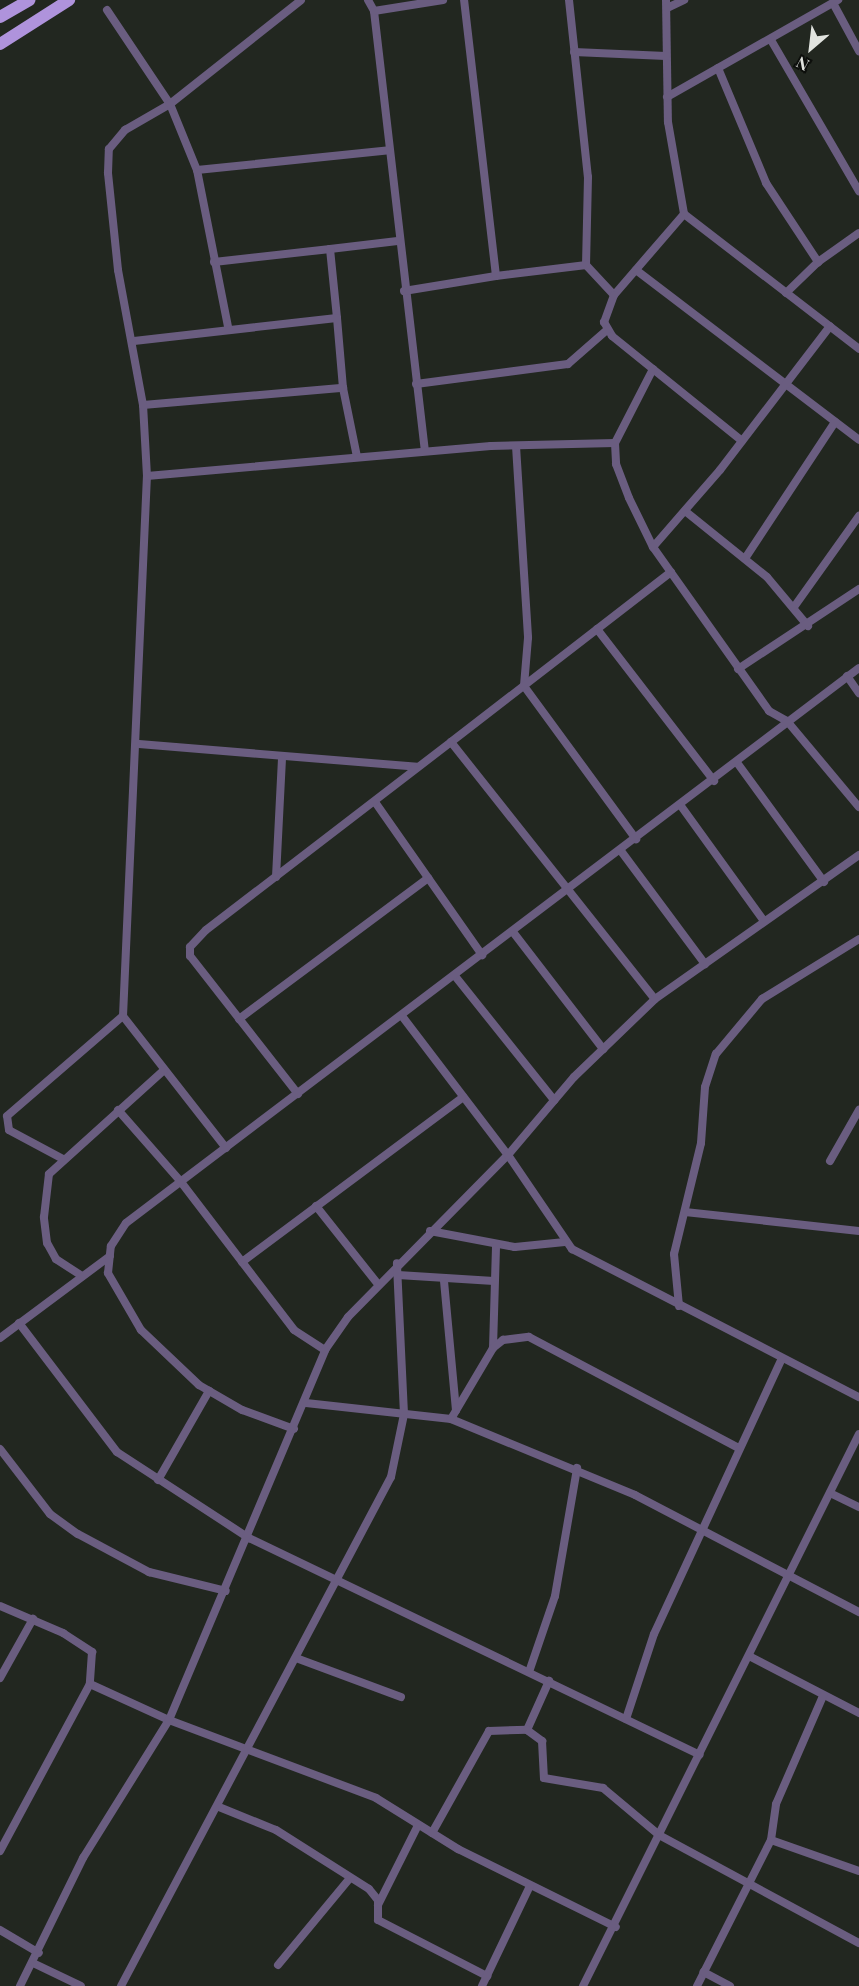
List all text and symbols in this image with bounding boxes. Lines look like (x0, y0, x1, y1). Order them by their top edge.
north arrow (781, 18, 841, 78)
text: N (792, 52, 812, 76)

